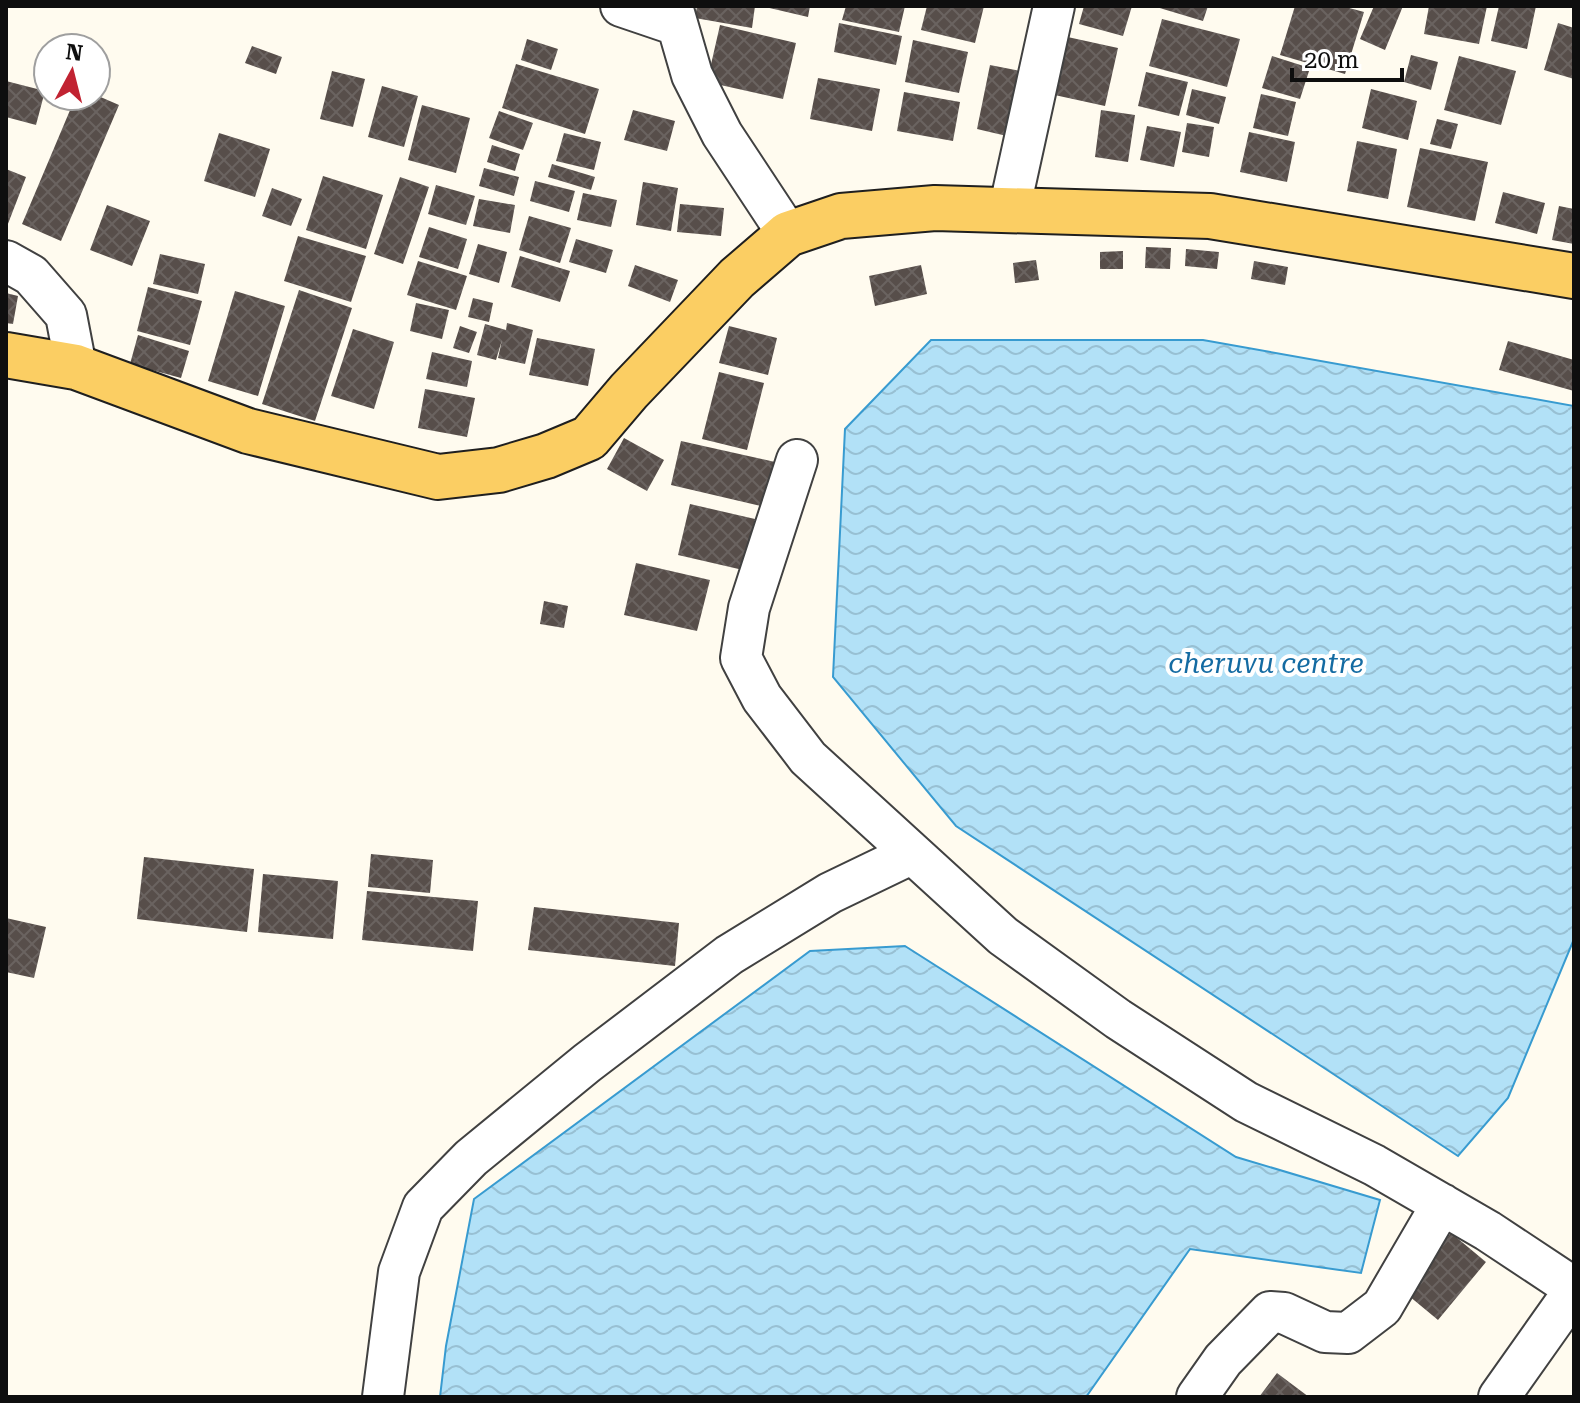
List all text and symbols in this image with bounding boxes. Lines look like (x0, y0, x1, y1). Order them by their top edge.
north arrow (32, 32, 112, 112)
scale bar (1292, 32, 1402, 82)
text: N (64, 39, 84, 66)
text: 20 m (1304, 46, 1359, 74)
water label: cheruvu centre (1168, 647, 1364, 680)

